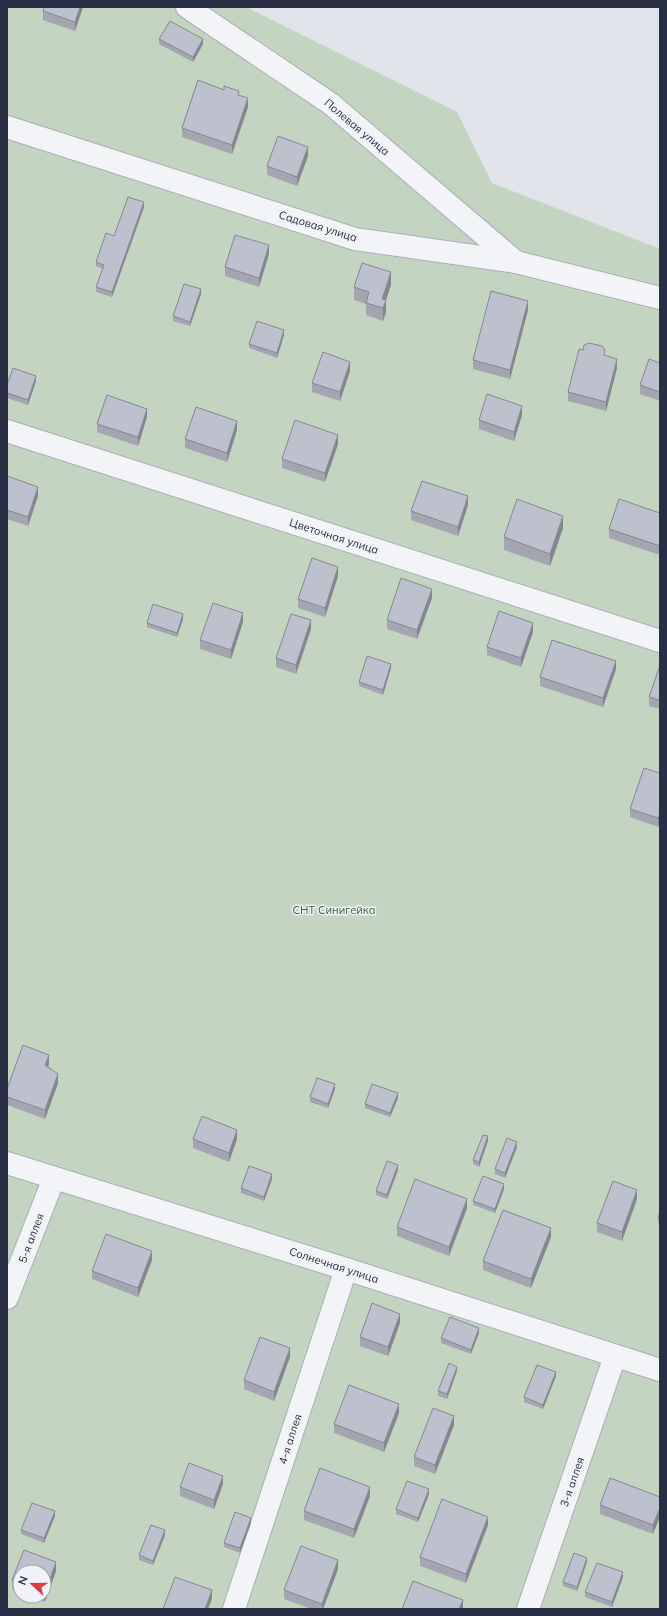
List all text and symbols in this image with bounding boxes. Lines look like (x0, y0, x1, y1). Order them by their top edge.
street label: Полевая улица (321, 96, 393, 158)
street label: Садовая улица (277, 207, 359, 245)
street label: Цветочная улица (288, 515, 380, 557)
park label: СНТ Синигейка (293, 903, 375, 917)
street label: 5-я аллея (15, 1211, 47, 1265)
street label: Солнечная улица (287, 1244, 381, 1286)
street label: 4-я аллея (275, 1412, 305, 1466)
street label: 3-я аллея (557, 1455, 587, 1509)
north arrow (12, 1564, 52, 1604)
text: N (15, 1574, 31, 1587)

